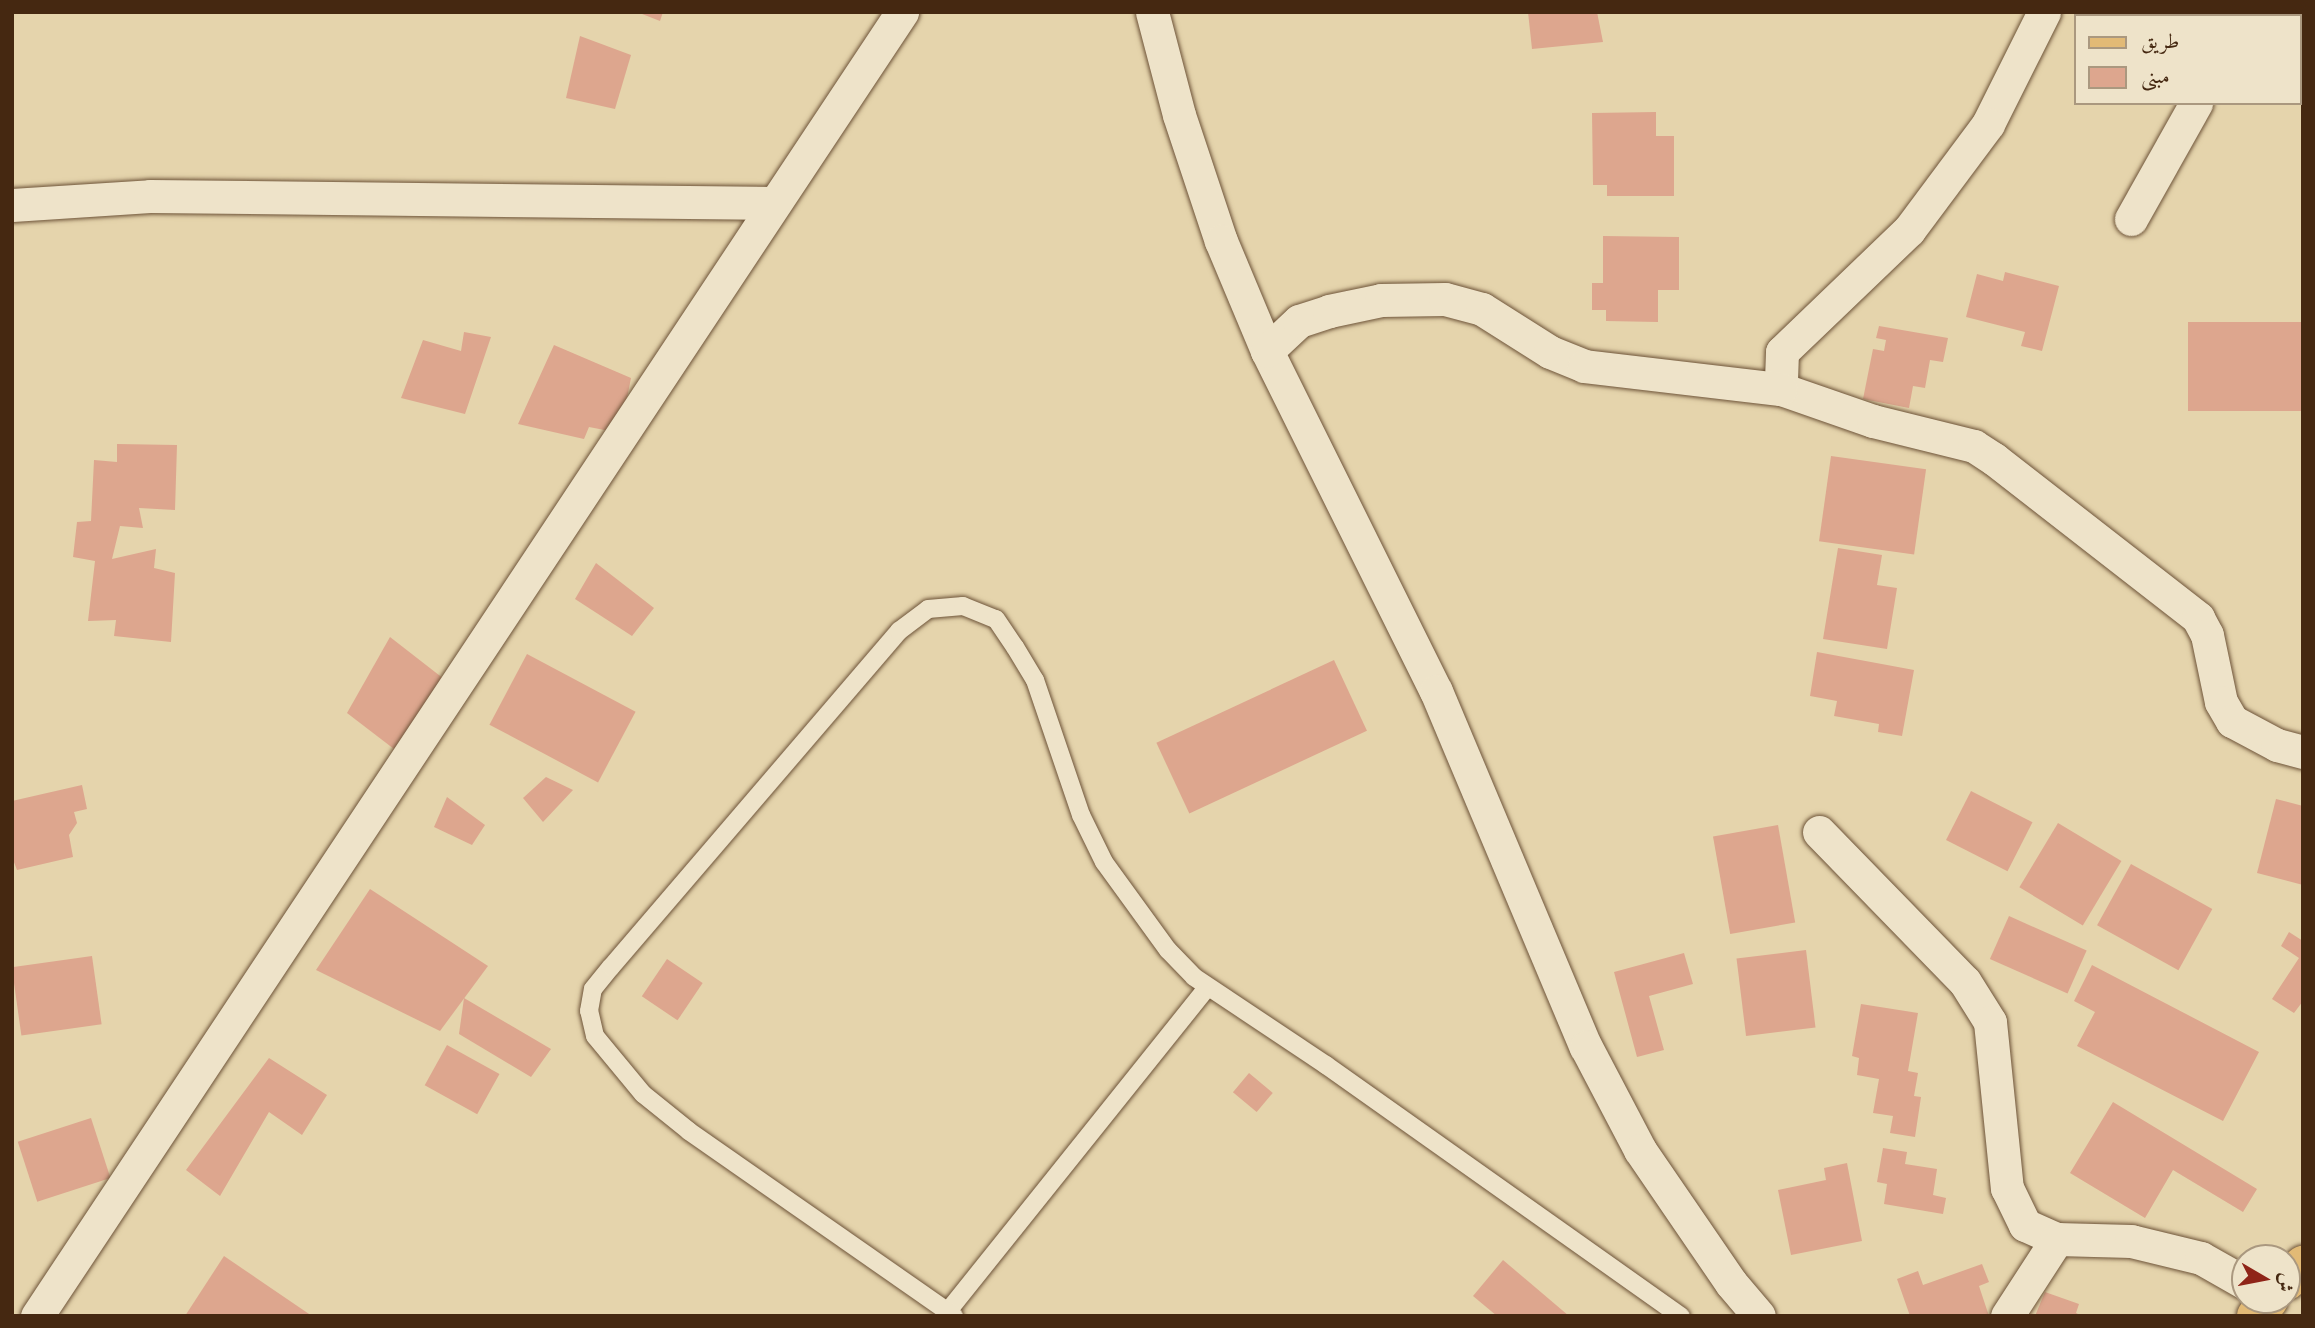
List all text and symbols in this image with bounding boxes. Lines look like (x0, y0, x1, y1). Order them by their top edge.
legend (2074, 14, 2301, 105)
text: طريق (2141, 28, 2179, 57)
text: مبنى (2141, 63, 2170, 92)
north arrow (2231, 1244, 2301, 1314)
text: ش (2270, 1271, 2299, 1294)

